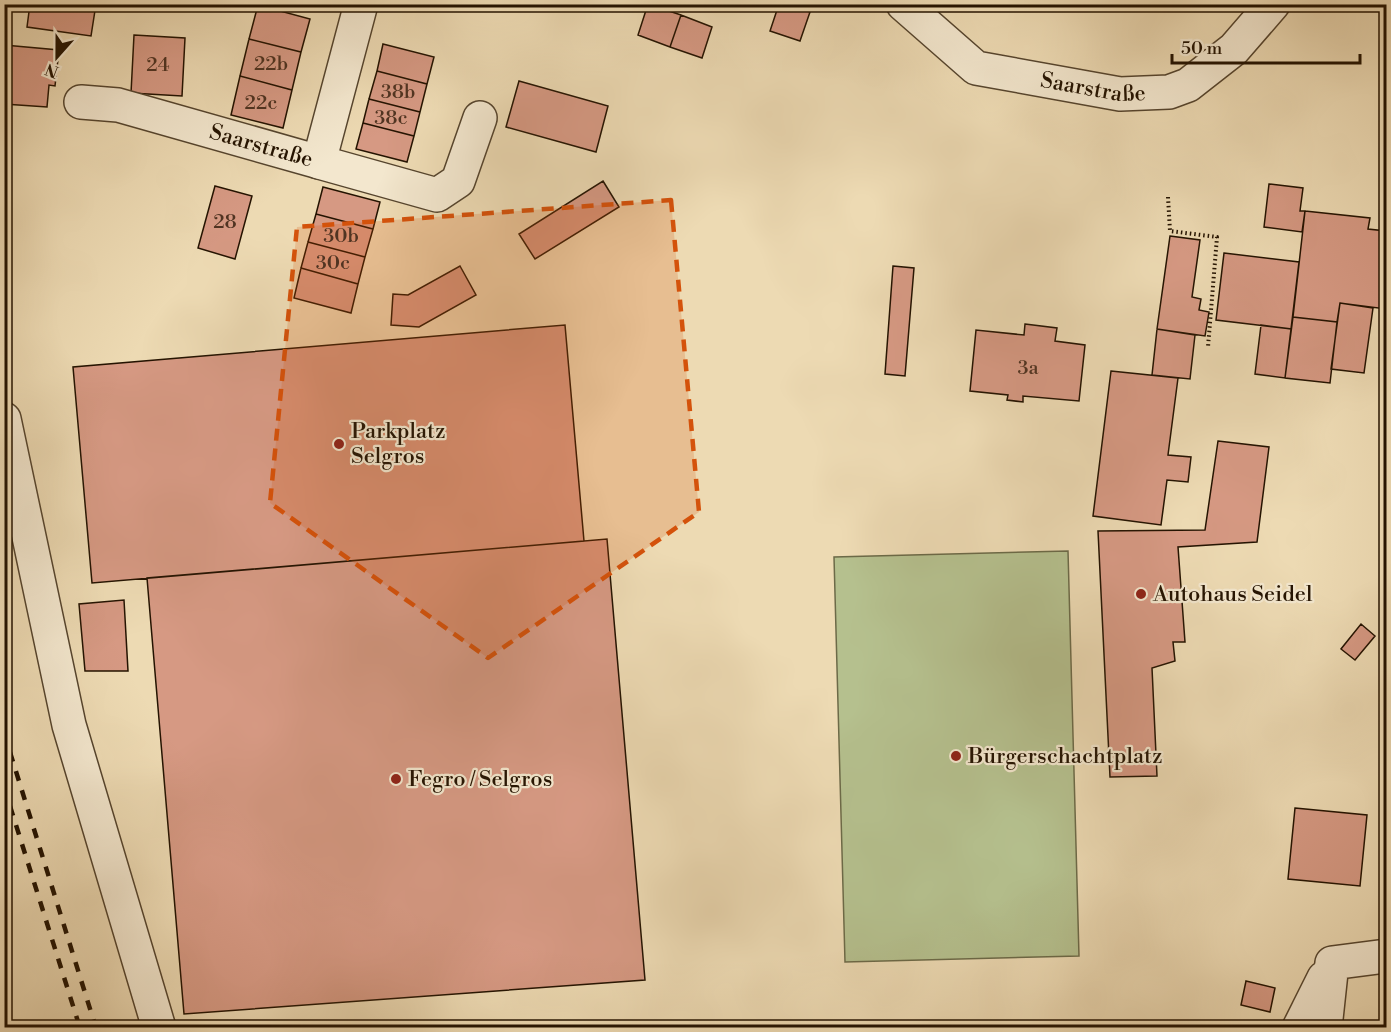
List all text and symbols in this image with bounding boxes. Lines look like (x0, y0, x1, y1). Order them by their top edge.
north arrow (27, 27, 87, 87)
scale bar (1172, 27, 1360, 65)
text: 50 m (1181, 37, 1223, 60)
house number: 22b (254, 52, 288, 77)
house number: 24 (146, 53, 170, 78)
text: N (42, 58, 61, 82)
street label: Saarstraße (1038, 66, 1146, 108)
house number: 38b (381, 80, 415, 105)
house number: 22c (245, 91, 277, 116)
house number: 38c (374, 106, 408, 131)
street label: Saarstraße (207, 118, 316, 173)
house number: 28 (213, 210, 237, 235)
house number: 30b (323, 224, 359, 249)
house number: 30c (316, 251, 350, 276)
house number: 3a (1017, 356, 1039, 381)
place label: Parkplatz Selgros (351, 418, 445, 470)
marker: Parkplatz Selgros (332, 437, 346, 451)
place label: Autohaus Seidel (1152, 581, 1313, 608)
marker: Autohaus Seidel (1134, 587, 1148, 601)
place label: Bürgerschachtplatz (967, 743, 1162, 770)
marker: Bürgerschachtplatz (949, 749, 963, 763)
place label: Fegro / Selgros (408, 766, 552, 793)
marker: Fegro / Selgros (389, 772, 403, 786)

